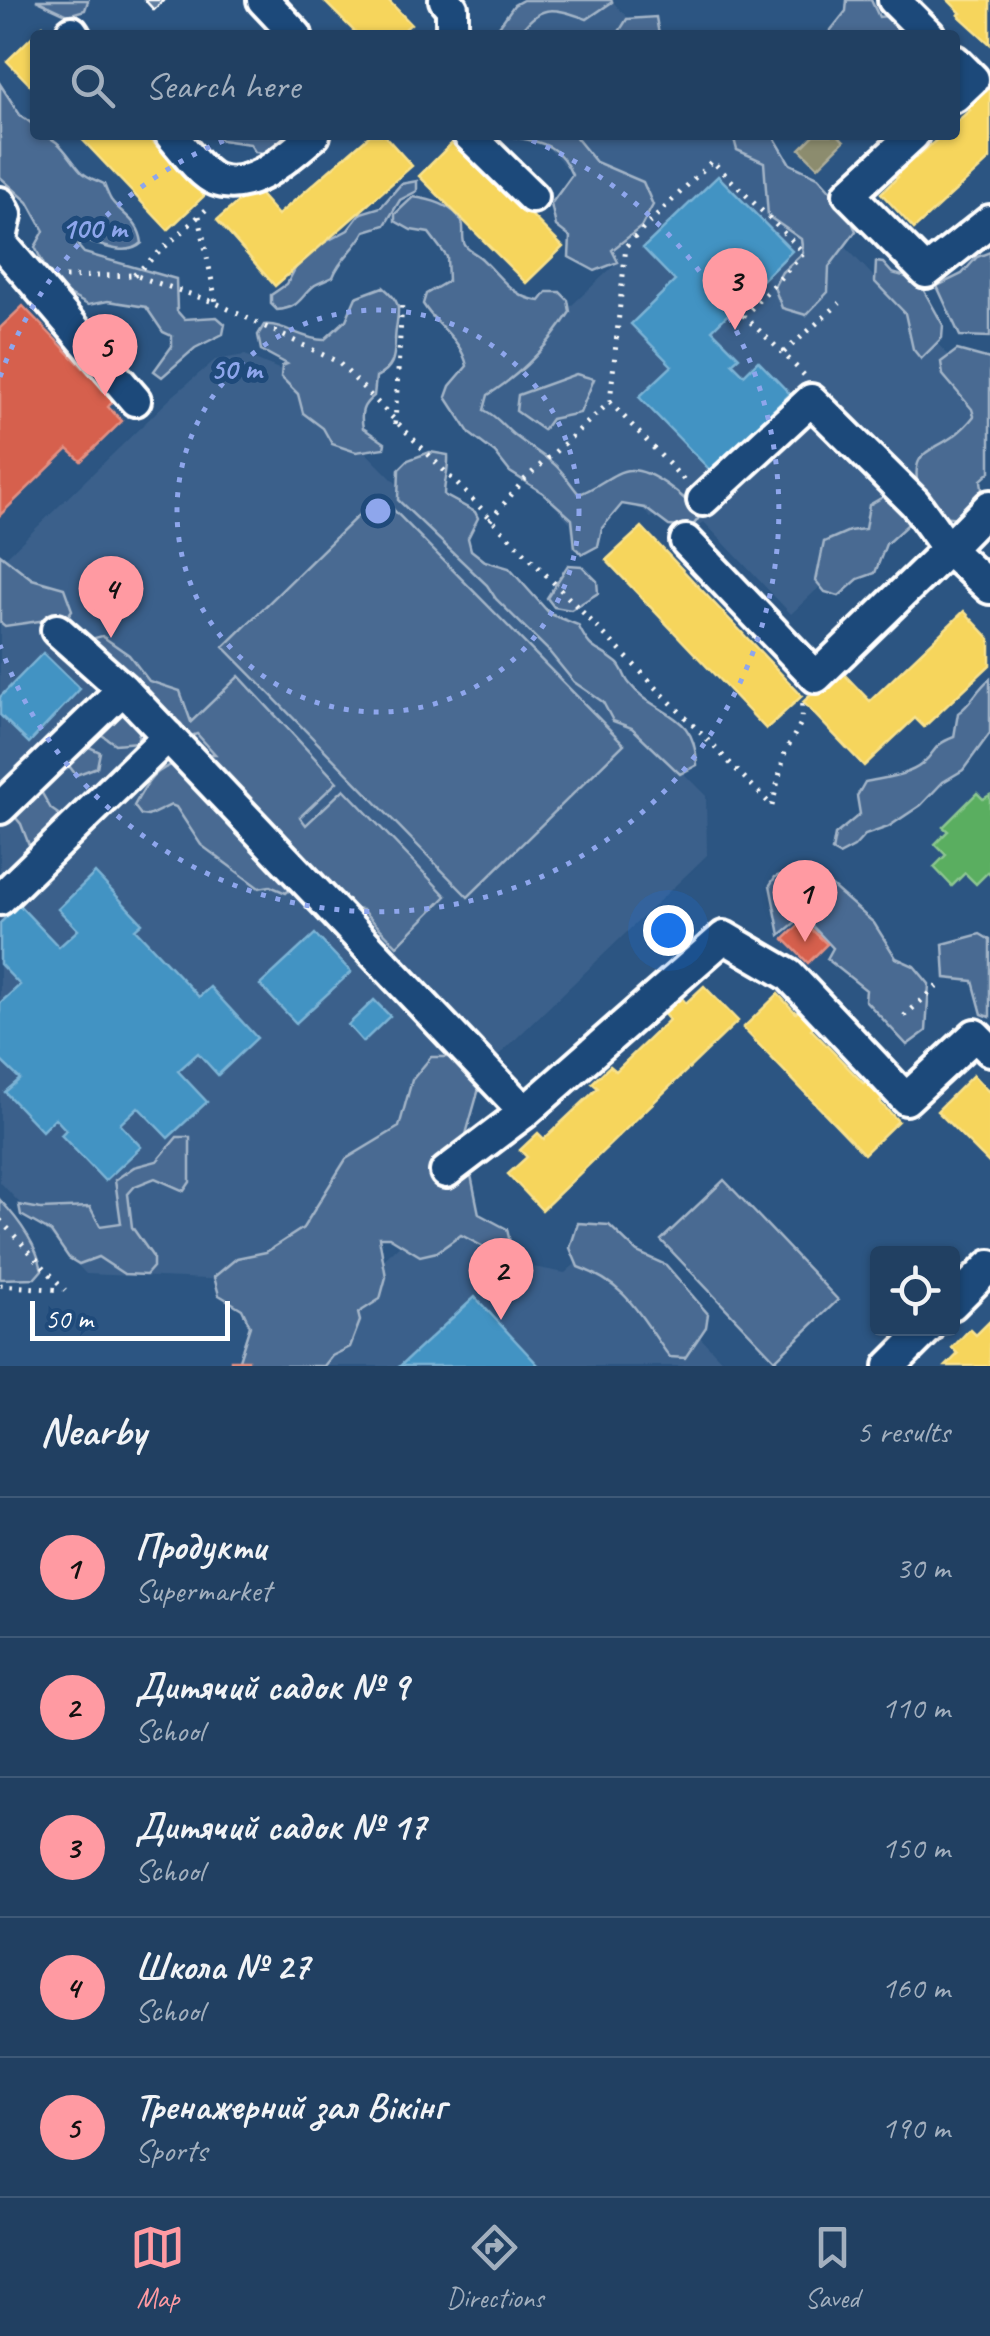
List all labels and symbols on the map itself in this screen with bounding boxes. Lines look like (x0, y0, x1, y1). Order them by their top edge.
text: 100 m (62, 209, 129, 247)
pin: 3 (702, 248, 768, 330)
pin: 5 (72, 314, 138, 396)
text: 50 m (211, 350, 264, 388)
centre of rings (360, 493, 396, 529)
pin: 4 (78, 556, 144, 638)
pin: 1 (772, 860, 838, 942)
your location (643, 905, 694, 956)
pin: 2 (468, 1238, 534, 1320)
scale bar (30, 1296, 230, 1340)

